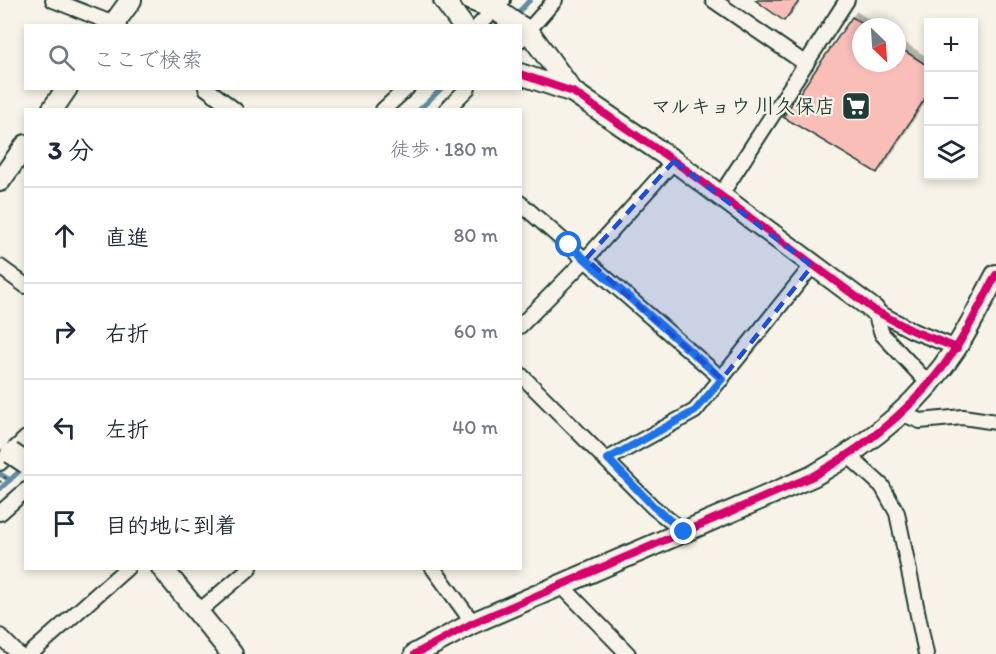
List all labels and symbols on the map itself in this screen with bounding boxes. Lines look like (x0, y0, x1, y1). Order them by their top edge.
north arrow (852, 18, 906, 72)
supermarket icon: マルキョウ 川久保店 (840, 90, 872, 122)
place label: マルキョウ 川久保店 (651, 94, 835, 118)
route start (555, 231, 581, 257)
route end (670, 518, 696, 544)

